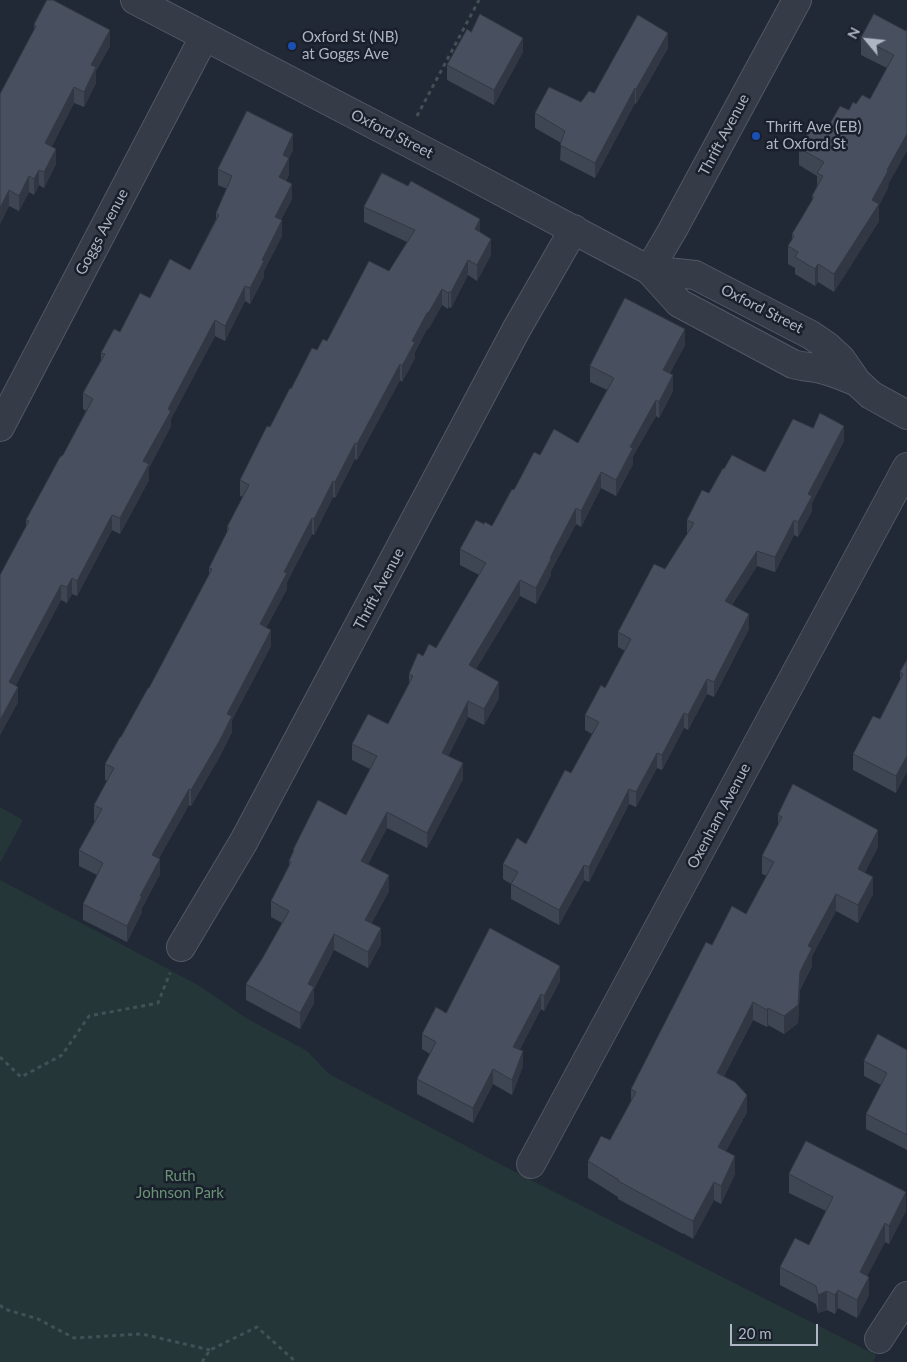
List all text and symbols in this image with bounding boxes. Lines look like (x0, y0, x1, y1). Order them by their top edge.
north arrow (842, 15, 892, 65)
text: N (843, 24, 863, 41)
place label: Oxford St (NB) at Goggs Ave (302, 28, 398, 63)
marker: Oxford St (NB) at Goggs Ave (286, 40, 298, 52)
street label: Thrift Avenue (695, 91, 753, 179)
street label: Oxford Street (348, 106, 436, 162)
place label: Thrift Ave (EB) at Oxford St (766, 118, 861, 153)
marker: Thrift Ave (EB) at Oxford St (750, 130, 762, 142)
street label: Goggs Avenue (72, 186, 132, 278)
street label: Oxford Street (718, 281, 806, 337)
street label: Thrift Avenue (350, 545, 408, 633)
street label: Oxenham Avenue (684, 760, 754, 872)
park label: Ruth Johnson Park (136, 1167, 224, 1202)
scale bar (732, 1314, 820, 1346)
text: 20 m (738, 1324, 772, 1342)

